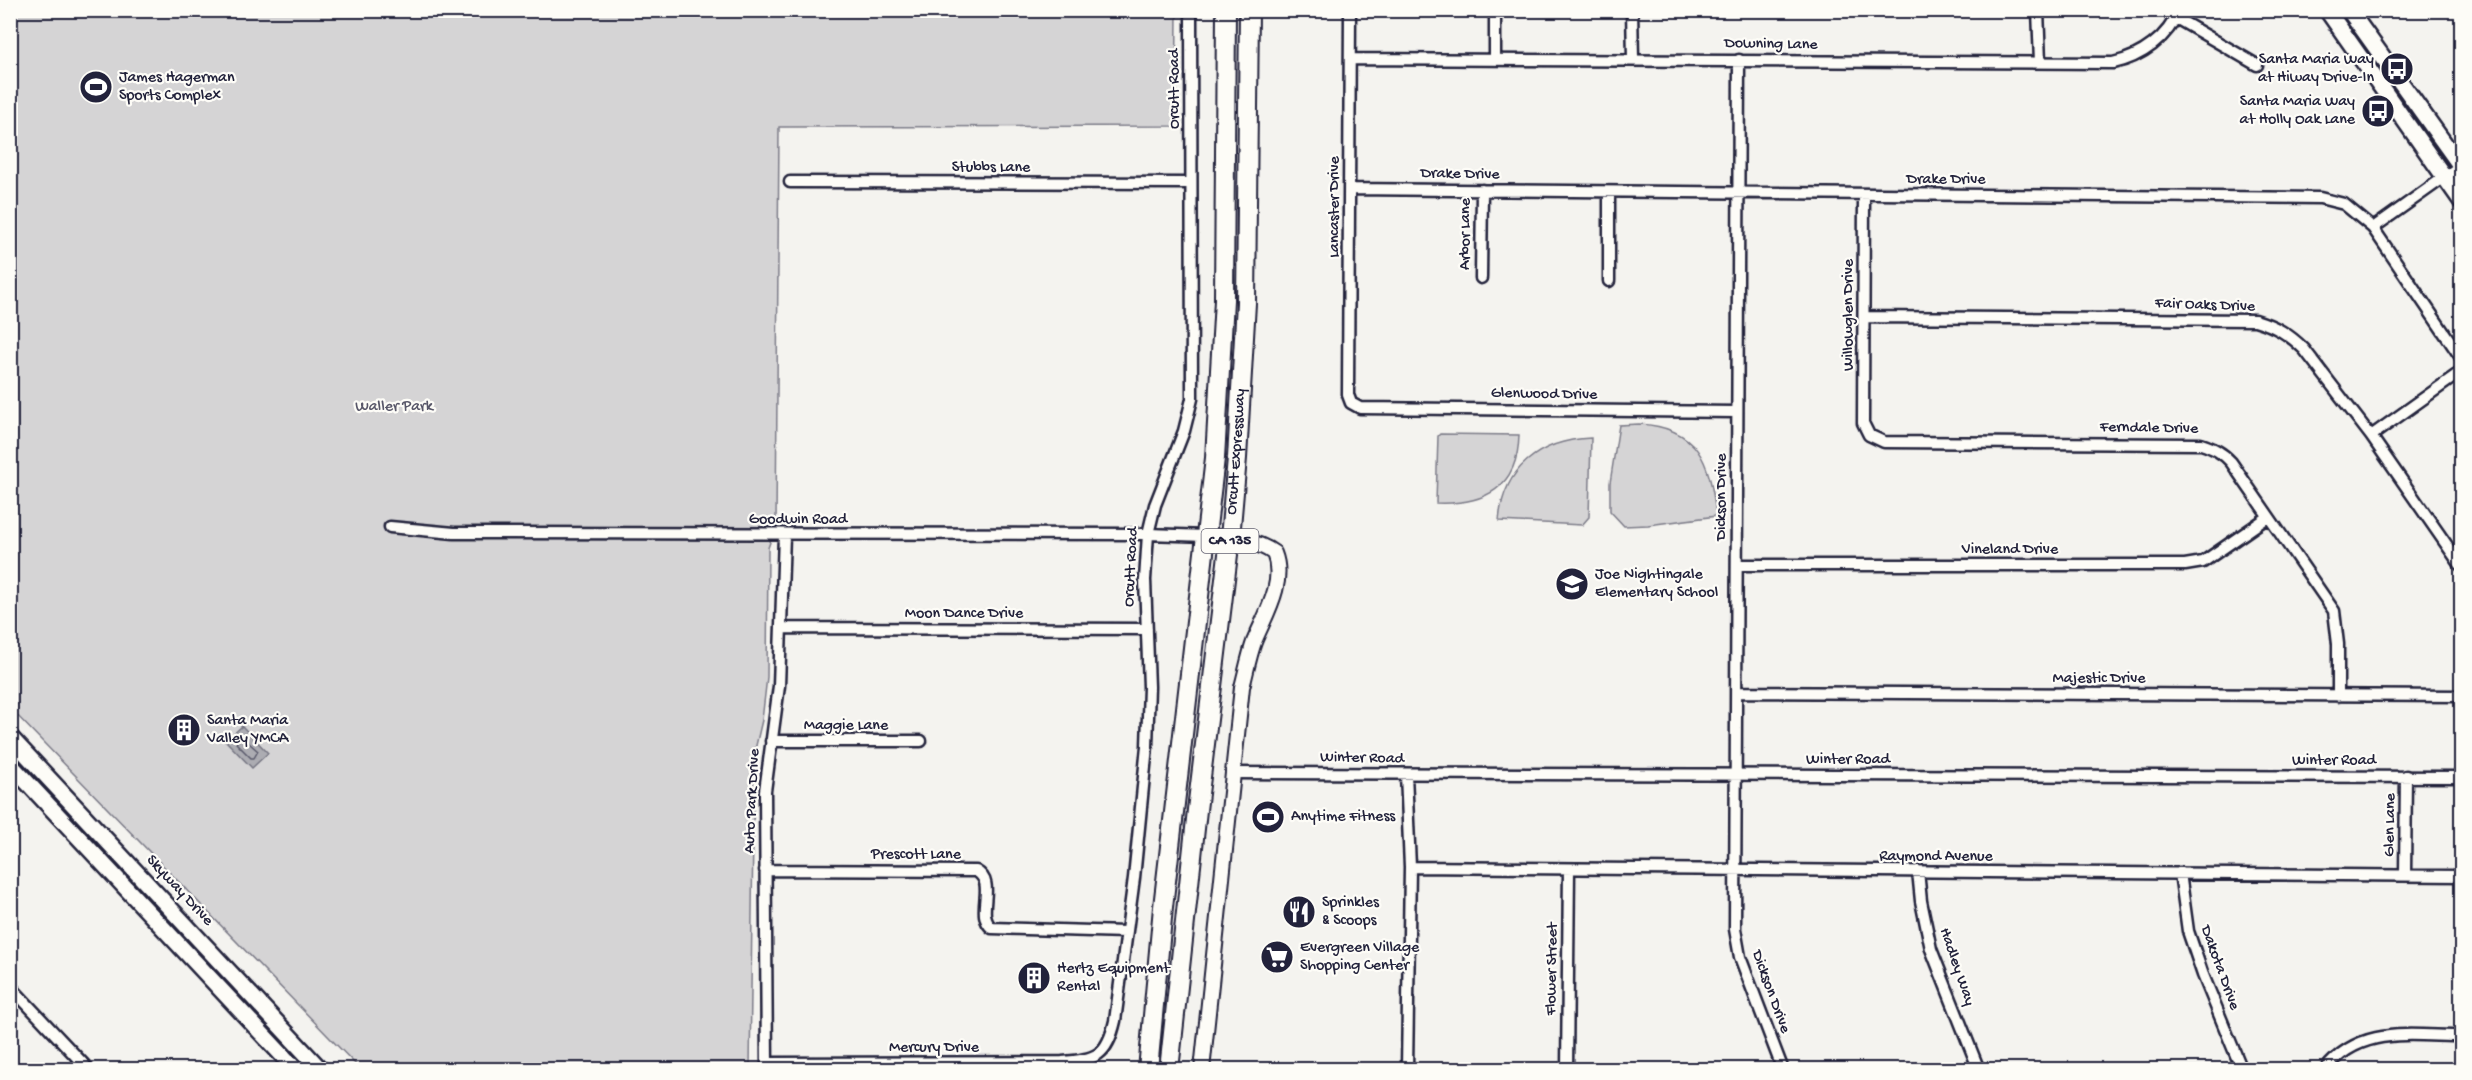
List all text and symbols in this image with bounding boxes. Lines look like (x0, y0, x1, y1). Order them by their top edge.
street label: Downing Lane (1723, 35, 1819, 55)
street label: Orcutt Road (1166, 47, 1185, 129)
place label: Santa Maria Way at Hiway Drive-In (2258, 51, 2374, 88)
bus stop icon: Santa Maria Way at Hiway Drive-In (2379, 51, 2415, 87)
sports icon: James Hagerman Sports Complex (78, 69, 114, 105)
place label: James Hagerman Sports Complex (119, 69, 235, 106)
place label: Santa Maria Way at Holly Oak Lane (2240, 93, 2356, 130)
bus stop icon: Santa Maria Way at Holly Oak Lane (2360, 93, 2396, 129)
street label: Lancaster Drive (1326, 155, 1345, 258)
street label: Stubbs Lane (952, 159, 1031, 178)
street label: Drake Drive (1419, 165, 1500, 185)
street label: Drake Drive (1905, 171, 1986, 190)
street label: Arbor Lane (1457, 197, 1476, 270)
street label: Willowglen Drive (1840, 258, 1859, 371)
street label: Fair Oaks Drive (2154, 295, 2256, 317)
street label: Glenwood Drive (1491, 385, 1598, 405)
street label: Orcutt Expressway (1223, 388, 1251, 516)
park label: Waller Park (355, 398, 435, 417)
street label: Ferndale Drive (2099, 419, 2199, 439)
street label: Dickson Drive (1713, 453, 1732, 541)
street label: Goodwin Road (749, 511, 849, 530)
street label: Orcutt Road (1120, 525, 1144, 607)
road number: CA 135 (1202, 529, 1258, 553)
street label: Vineland Drive (1961, 541, 2059, 560)
school or university icon: Joe Nightingale Elementary School (1554, 566, 1590, 602)
place label: Joe Nightingale Elementary School (1595, 566, 1718, 603)
street label: Moon Dance Drive (905, 605, 1024, 624)
street label: Majestic Drive (2053, 670, 2146, 689)
building icon: Santa Maria Valley YMCA (166, 712, 202, 748)
place label: Santa Maria Valley YMCA (206, 712, 290, 749)
street label: Maggie Lane (804, 717, 889, 736)
street label: Auto Park Drive (741, 747, 765, 854)
street label: Winter Road (1320, 749, 1406, 769)
street label: Winter Road (1806, 751, 1892, 770)
street label: Winter Road (2292, 752, 2378, 771)
street label: Glen Lane (2381, 792, 2401, 857)
sports icon: Anytime Fitness (1250, 799, 1286, 835)
place label: Anytime Fitness (1291, 808, 1396, 827)
street label: Prescott Lane (870, 846, 962, 865)
street label: Raymond Avenue (1879, 848, 1994, 867)
street label: Skyway Drive (141, 852, 217, 931)
restaurant icon: Sprinkles & Scoops (1281, 894, 1317, 930)
place label: Sprinkles & Scoops (1322, 894, 1380, 931)
street label: Flower Street (1543, 921, 1563, 1017)
street label: Dakota Drive (2195, 922, 2243, 1014)
street label: Hadley Way (1934, 926, 1978, 1009)
supermarket icon: Evergreen Village Shopping Center (1259, 939, 1295, 975)
place label: Evergreen Village Shopping Center (1300, 939, 1420, 976)
street label: Dickson Drive (1746, 947, 1794, 1037)
building icon: Hertz Equipment Rental (1016, 960, 1052, 996)
place label: Hertz Equipment Rental (1057, 960, 1171, 997)
street label: Mercury Drive (889, 1039, 980, 1058)

